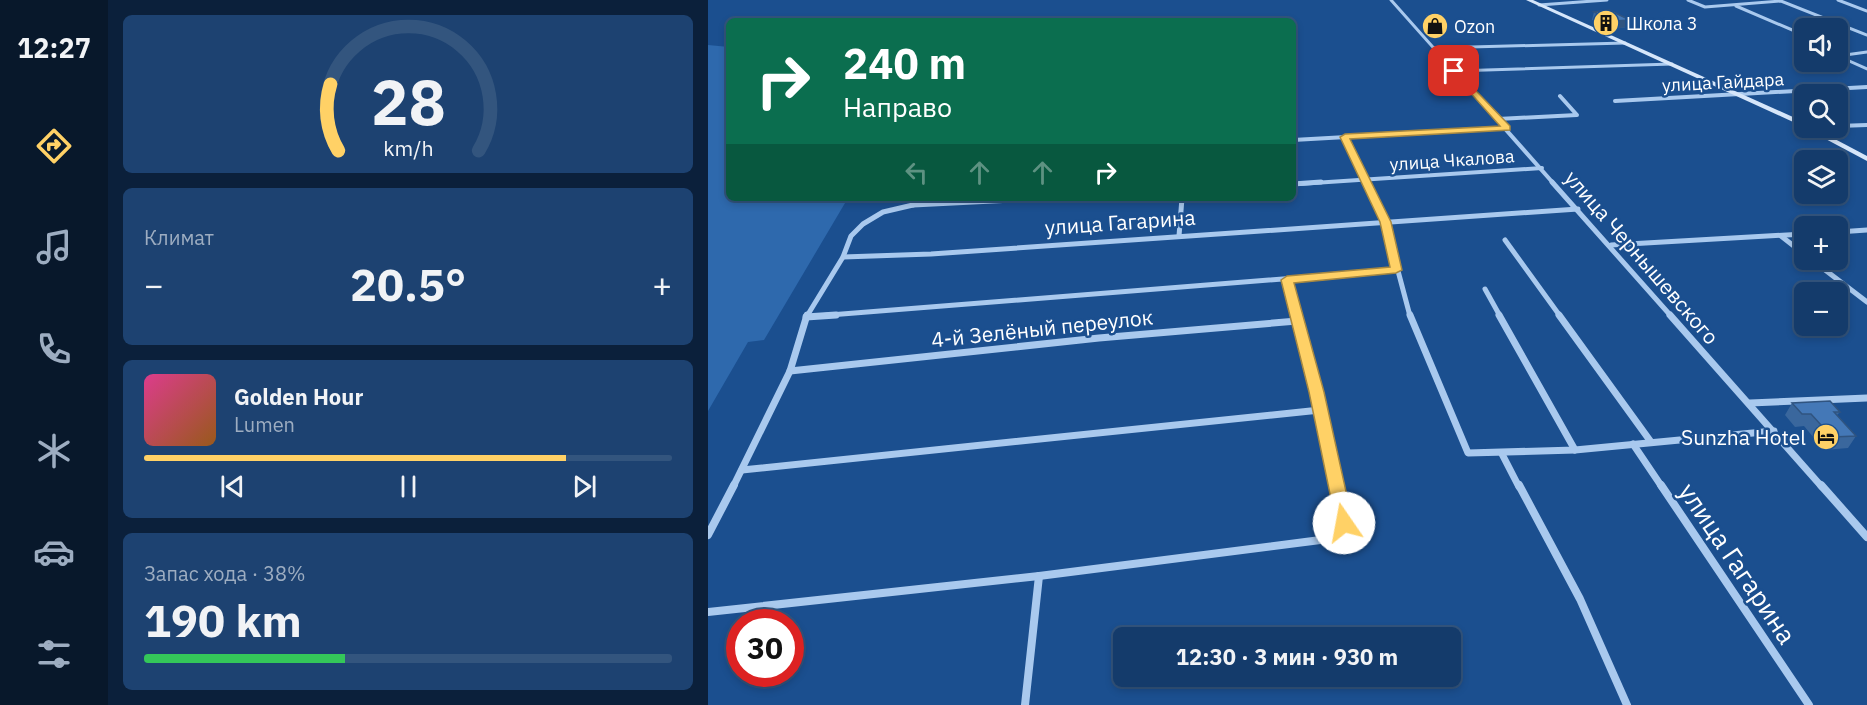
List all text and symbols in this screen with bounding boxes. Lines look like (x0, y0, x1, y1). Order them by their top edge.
building icon: Школа 3 (1591, 8, 1621, 38)
shop icon: Ozon (1420, 11, 1450, 41)
place label: Школа 3 (1626, 12, 1698, 35)
place label: Ozon (1454, 15, 1495, 38)
map controls (1794, 18, 1848, 336)
button: sound (1794, 18, 1848, 72)
text: 12:27 (17, 30, 91, 65)
text: 240 m (843, 36, 966, 91)
icon: right (744, 42, 822, 120)
pin (1428, 45, 1479, 96)
icon: arrive (1437, 54, 1470, 87)
text: 28 (371, 61, 445, 142)
street label: улица Гайдара (1661, 67, 1785, 97)
button: search (1794, 84, 1848, 138)
text: Направо (843, 89, 952, 124)
icon: directions (33, 125, 75, 167)
text: km/h (383, 134, 433, 162)
street label: улица Чкалова (1389, 144, 1516, 176)
button: layers (1794, 150, 1848, 204)
icon: left (900, 156, 933, 189)
icon: ahead (963, 156, 996, 189)
icon: ahead (1026, 156, 1059, 189)
icon: right (1089, 156, 1122, 189)
street label: улица Чернышевского (1559, 164, 1725, 350)
street label: улица Гагарина (1044, 203, 1196, 241)
button: + (1794, 216, 1848, 270)
text: Климат (144, 224, 214, 251)
icon: music (33, 226, 75, 268)
text: 20.5° (350, 255, 466, 313)
text: − (144, 263, 164, 306)
text: + (652, 263, 672, 306)
button: − (1794, 282, 1848, 336)
street label: 4-й Зелёный переулок (930, 302, 1154, 354)
icon: phone (33, 328, 75, 370)
text: Golden Hour (234, 382, 363, 411)
text: Lumen (234, 411, 295, 438)
hotel icon: Sunzha Hotel (1811, 422, 1841, 452)
place label: Sunzha Hotel (1681, 423, 1806, 451)
icon: climate (33, 430, 75, 472)
icon: previous (216, 470, 249, 503)
icon: pause (392, 470, 425, 503)
icon: next (568, 470, 601, 503)
street label: улица Гагарина (1672, 476, 1804, 650)
position arrow (1312, 491, 1376, 555)
icon: car (33, 531, 75, 573)
text: Запас хода · 38% (144, 560, 306, 587)
text: 190 km (144, 591, 302, 649)
speed limit sign: 30 (726, 609, 804, 687)
icon: filters (33, 633, 75, 675)
text: 12:30 · 3 мин · 930 m (1176, 642, 1398, 671)

